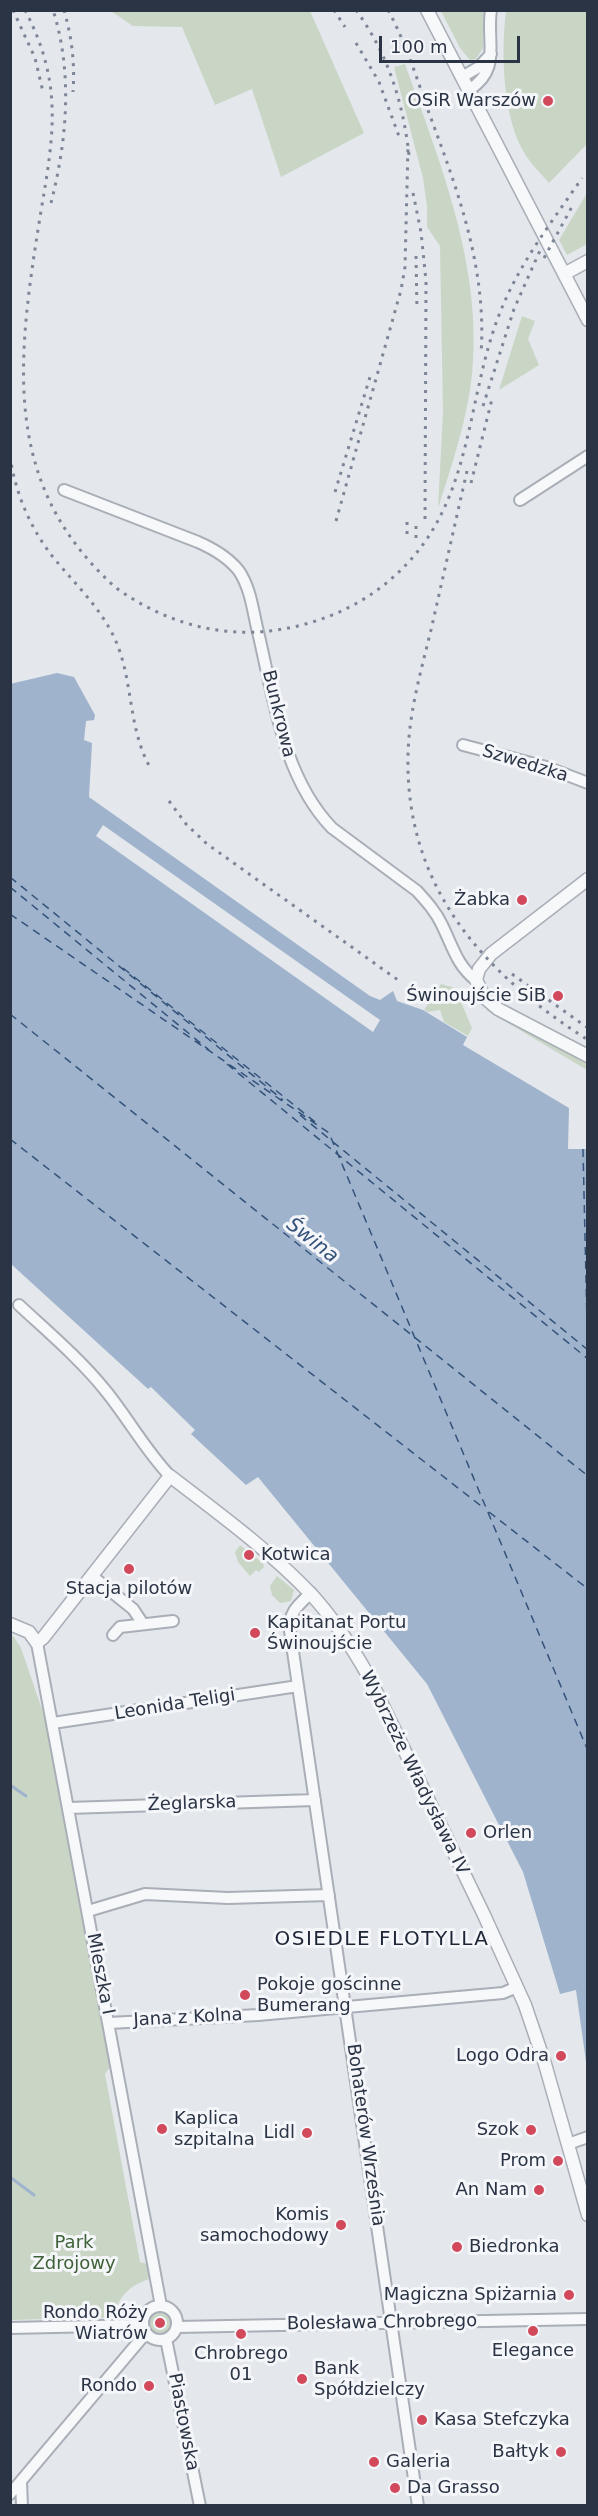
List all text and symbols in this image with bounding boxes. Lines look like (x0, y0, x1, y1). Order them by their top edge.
scale bar (382, 24, 523, 62)
text: 100 m (390, 36, 448, 57)
place label: OSiR Warszów (408, 90, 536, 112)
marker: OSiR Warszów (541, 94, 555, 108)
street label: Bunkrowa (257, 668, 299, 760)
street label: Szwedzka (479, 741, 571, 787)
place label: Żabka (454, 889, 510, 911)
marker: Żabka (515, 893, 529, 907)
place label: Świnoujście SiB (406, 985, 546, 1007)
marker: Świnoujście SiB (551, 989, 565, 1003)
water label: Świna (281, 1213, 343, 1269)
place label: Kotwica (261, 1544, 331, 1566)
marker: Kotwica (242, 1548, 256, 1562)
marker: Stacja pilotów (122, 1562, 136, 1576)
place label: Stacja pilotów (66, 1578, 192, 1600)
place label: Kapitanat Portu Świnoujście (267, 1612, 406, 1654)
marker: Kapitanat Portu Świnoujście (248, 1626, 262, 1640)
street label: Wybrzeże Władysława IV (355, 1667, 473, 1879)
street label: Leonida Teligi (113, 1685, 237, 1725)
street label: Żeglarska (147, 1792, 237, 1816)
place label: Orlen (483, 1822, 532, 1844)
marker: Orlen (464, 1826, 478, 1840)
district label: OSIEDLE FLOTYLLA (274, 1928, 490, 1952)
street label: Mieszka I (82, 1931, 118, 2017)
place label: Pokoje gościnne Bumerang (257, 1974, 401, 2016)
marker: Pokoje gościnne Bumerang (238, 1988, 252, 2002)
street label: Jana z Kolna (133, 2004, 243, 2032)
street label: Bohaterów Września (341, 2042, 389, 2228)
place label: Logo Odra (456, 2045, 549, 2067)
marker: Logo Odra (554, 2049, 568, 2063)
place label: Kaplica szpitalna (174, 2108, 255, 2150)
place label: Szok (477, 2119, 519, 2141)
marker: Kaplica szpitalna (155, 2122, 169, 2136)
place label: Lidl (264, 2122, 295, 2144)
marker: Szok (524, 2123, 538, 2137)
marker: Lidl (300, 2126, 314, 2140)
place label: Prom (500, 2150, 546, 2172)
marker: Prom (551, 2154, 565, 2168)
place label: An Nam (456, 2179, 527, 2201)
marker: An Nam (532, 2183, 546, 2197)
place label: Komis samochodowy (200, 2204, 329, 2246)
marker: Komis samochodowy (334, 2218, 348, 2232)
park label: Park Zdrojowy (32, 2232, 116, 2274)
place label: Biedronka (469, 2236, 559, 2258)
marker: Biedronka (450, 2240, 464, 2254)
place label: Magiczna Spiżarnia (384, 2284, 557, 2306)
marker: Magiczna Spiżarnia (562, 2288, 576, 2302)
place label: Rondo Róży Wiatrów (43, 2302, 148, 2344)
street label: Bolesława Chrobrego (287, 2311, 477, 2335)
marker: Rondo Róży Wiatrów (153, 2316, 167, 2330)
marker: Elegance (526, 2324, 540, 2338)
marker: Chrobrego 01 (234, 2327, 248, 2341)
place label: Elegance (492, 2340, 574, 2362)
place label: Chrobrego 01 (194, 2343, 288, 2386)
place label: Bank Spółdzielczy (314, 2358, 425, 2400)
street label: Piastowska (163, 2371, 203, 2473)
marker: Bank Spółdzielczy (295, 2372, 309, 2386)
place label: Rondo (80, 2375, 137, 2397)
marker: Rondo (142, 2379, 156, 2393)
place label: Kasa Stefczyka (434, 2409, 570, 2431)
marker: Kasa Stefczyka (415, 2413, 429, 2427)
place label: Bałtyk (492, 2441, 549, 2463)
marker: Bałtyk (554, 2445, 568, 2459)
place label: Galeria (386, 2451, 450, 2473)
marker: Galeria (367, 2455, 381, 2469)
place label: Da Grasso (407, 2477, 500, 2499)
marker: Da Grasso (388, 2481, 402, 2495)

